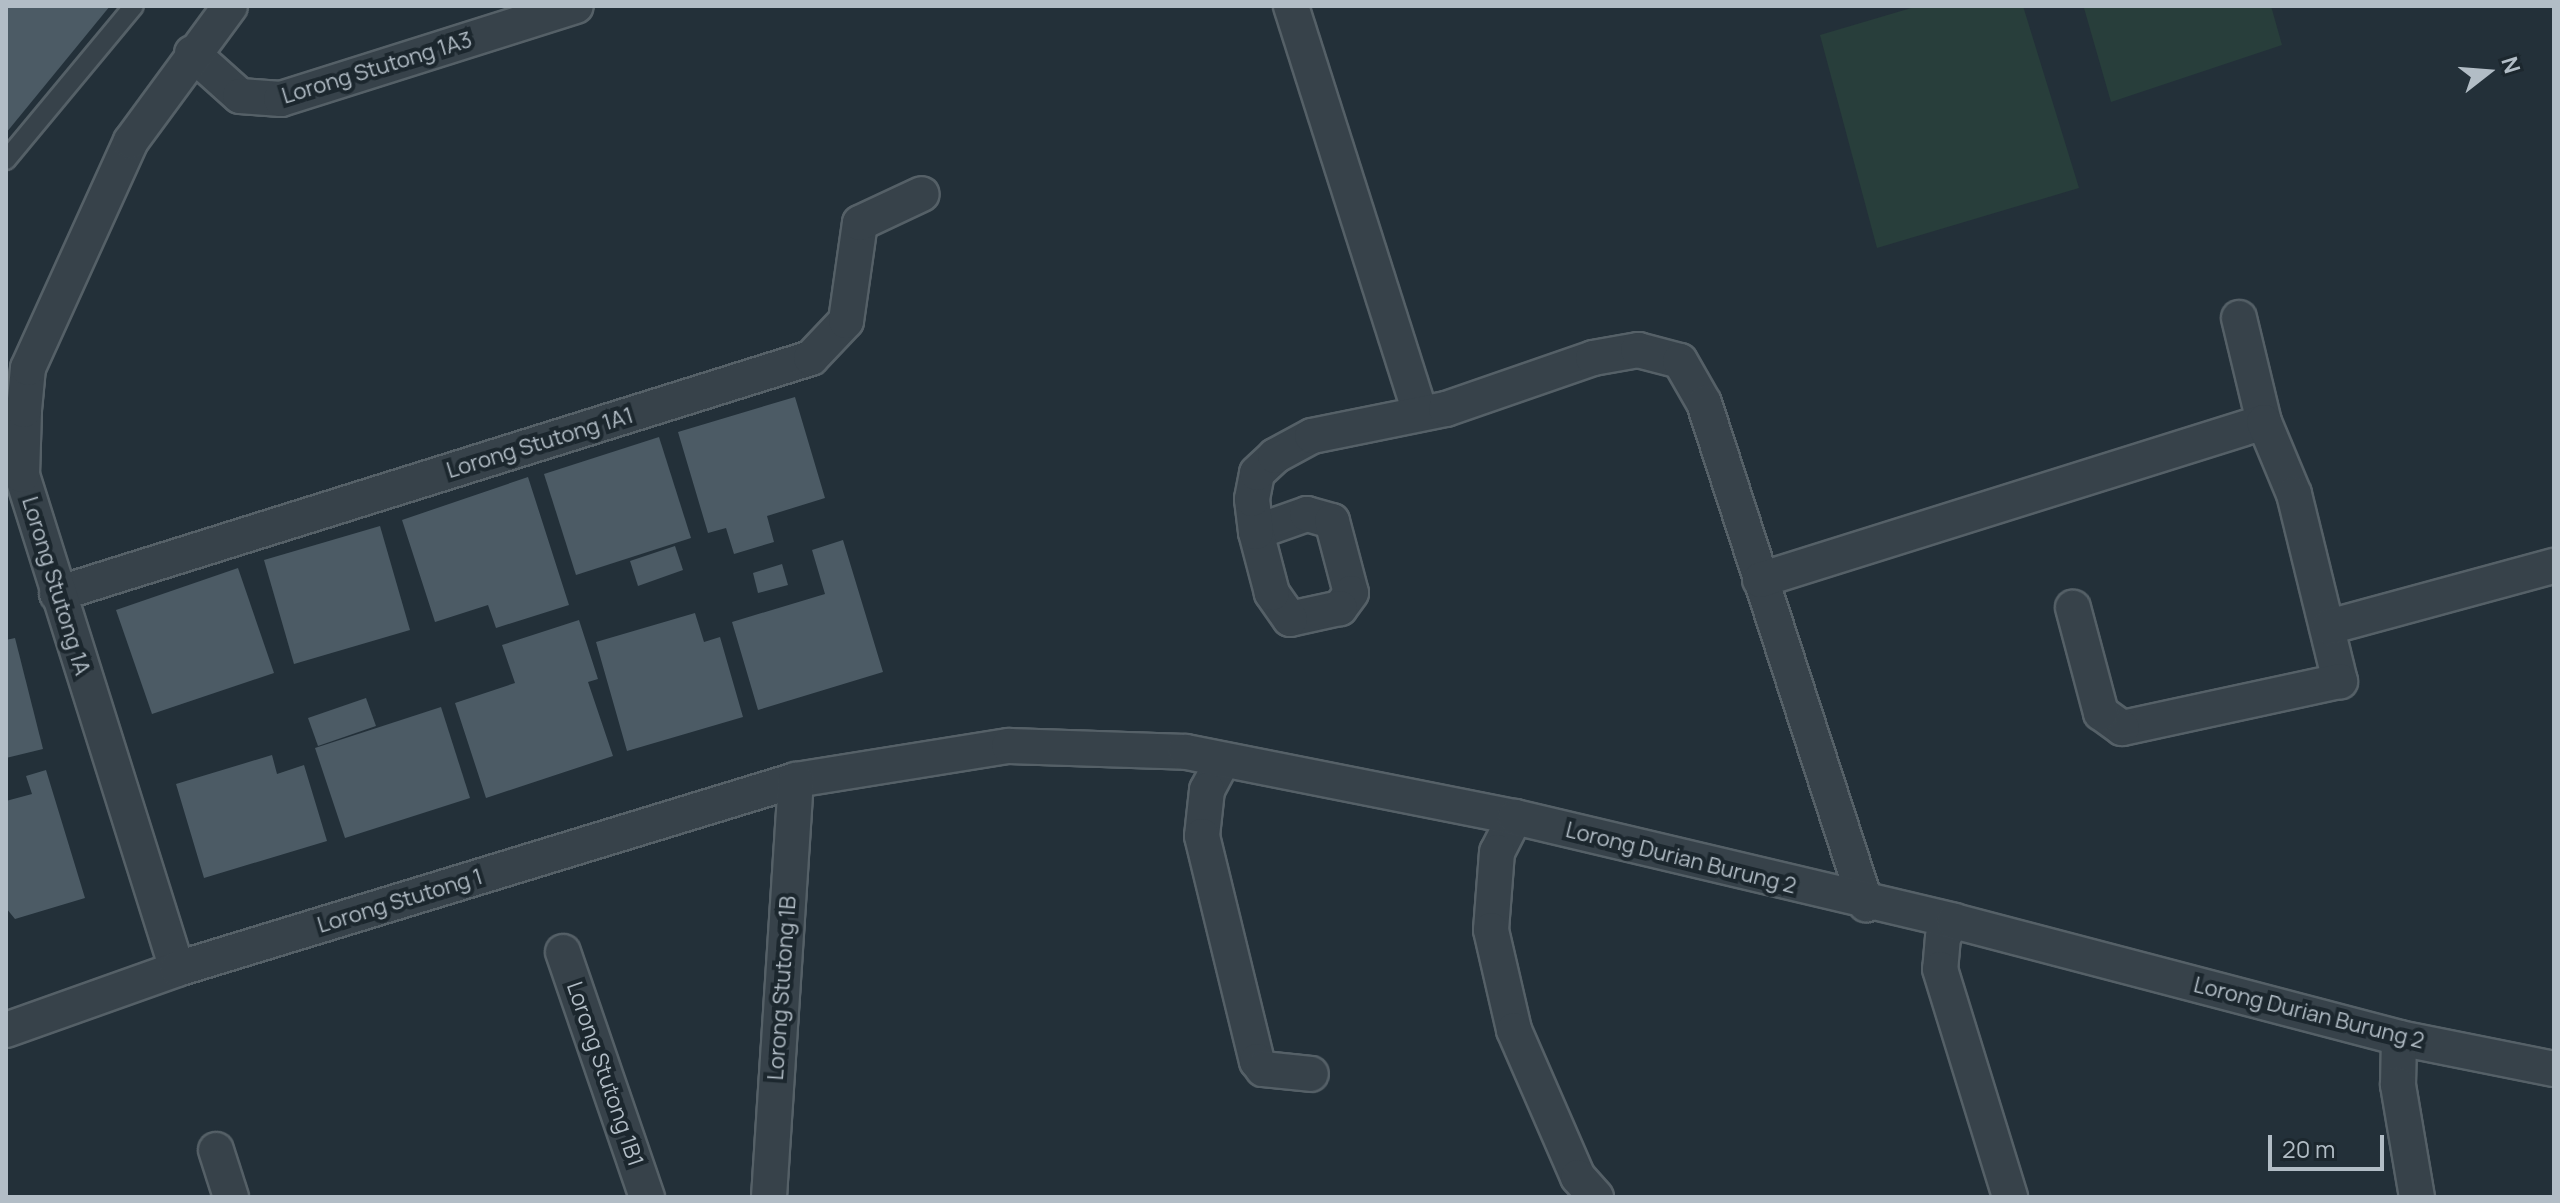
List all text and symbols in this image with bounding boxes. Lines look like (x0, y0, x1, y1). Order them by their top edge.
street label: Lorong Stutong 1A3 (279, 27, 475, 109)
north arrow (2448, 32, 2528, 112)
text: N (2494, 53, 2528, 77)
street label: Lorong Stutong 1A1 (443, 402, 637, 484)
street label: Lorong Stutong 1A (16, 494, 96, 678)
street label: Lorong Durian Burung 2 (1563, 817, 1799, 899)
street label: Lorong Stutong 1 (314, 863, 486, 939)
street label: Lorong Stutong 1B (762, 895, 802, 1081)
street label: Lorong Durian Burung 2 (2191, 972, 2427, 1054)
street label: Lorong Stutong 1B1 (561, 978, 649, 1170)
scale bar (2272, 1119, 2388, 1169)
text: 20 m (2282, 1132, 2335, 1165)

